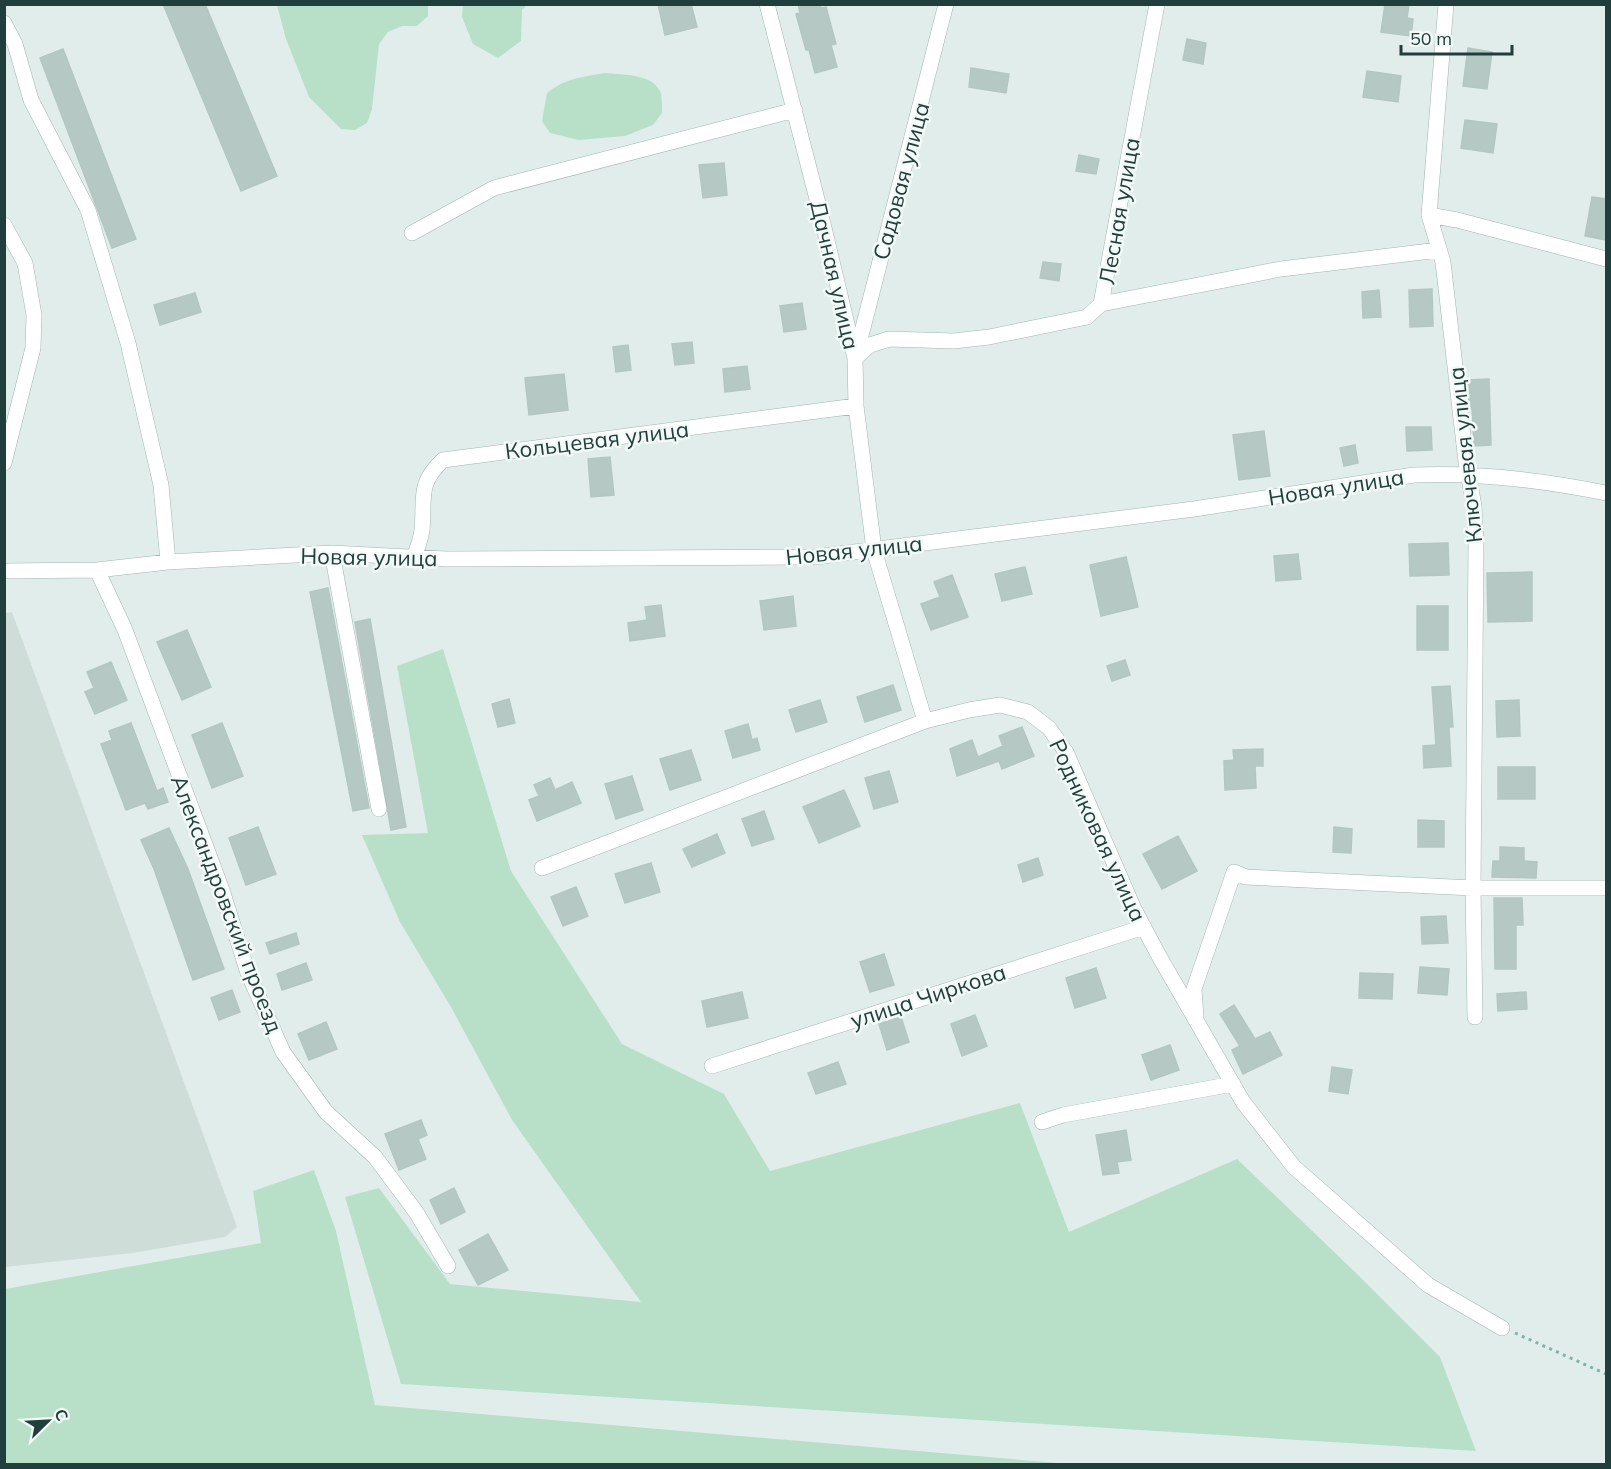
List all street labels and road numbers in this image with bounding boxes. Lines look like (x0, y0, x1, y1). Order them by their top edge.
street label: Садовая улица (867, 99, 935, 263)
street label: Лесная улица (1092, 135, 1146, 287)
street label: Дачная улица (804, 198, 866, 352)
street label: Ключевая улица (1442, 366, 1488, 544)
street label: Кольцевая улица (503, 415, 691, 465)
street label: Новая улица (1266, 462, 1406, 512)
street label: Новая улица (784, 529, 924, 571)
street label: Новая улица (300, 542, 438, 572)
street label: Родниковая улица (1043, 734, 1153, 926)
street label: Александровский проезд (165, 771, 289, 1037)
street label: улица Чиркова (847, 958, 1009, 1034)

